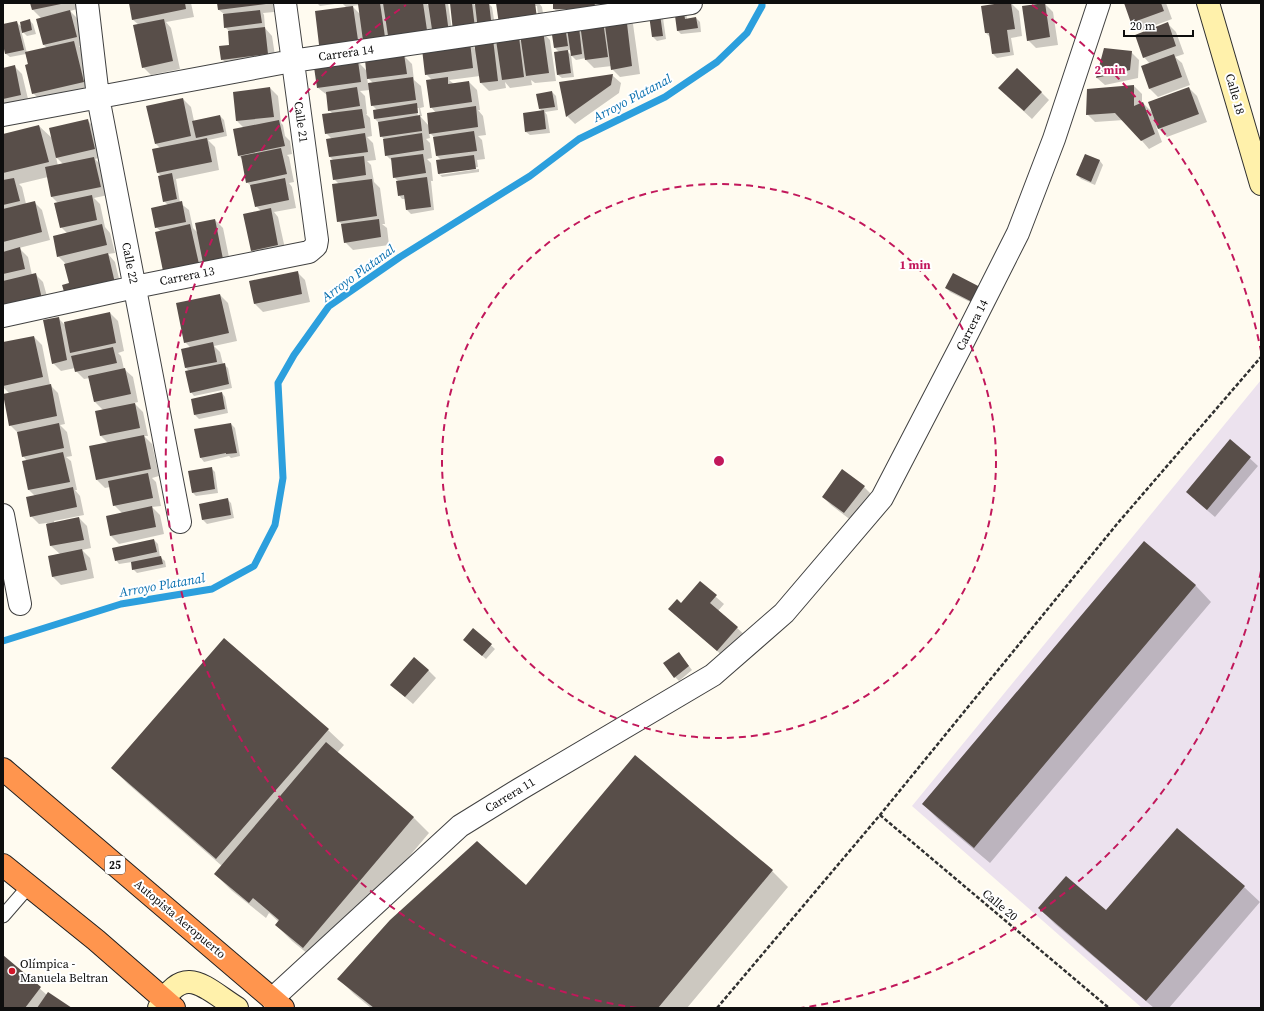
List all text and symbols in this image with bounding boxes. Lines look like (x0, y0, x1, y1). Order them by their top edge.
scale bar (1124, 12, 1193, 38)
text: 20 m (1130, 18, 1156, 34)
street label: Carrera 14 (317, 41, 375, 65)
text: 2 min (1094, 62, 1126, 78)
water label: Arroyo Platanal (589, 70, 675, 126)
street label: Calle 18 (1222, 72, 1248, 116)
street label: Calle 21 (290, 100, 312, 144)
water label: Arroyo Platanal (317, 240, 398, 306)
street label: Calle 22 (118, 241, 142, 285)
text: 1 min (899, 257, 931, 273)
street label: Carrera 13 (158, 263, 216, 289)
street label: Carrera 14 (952, 297, 992, 353)
centre of rings (712, 454, 726, 468)
water label: Arroyo Platanal (117, 569, 207, 601)
street label: Carrera 11 (482, 774, 538, 816)
road number: 25 (105, 856, 125, 874)
street label: Autopista Aeropuerto (131, 876, 229, 962)
street label: Calle 20 (979, 885, 1021, 925)
place label: Olímpica - Manuela Beltran (20, 956, 108, 986)
marker: Olímpica - Manuela Beltran (7, 966, 17, 976)

